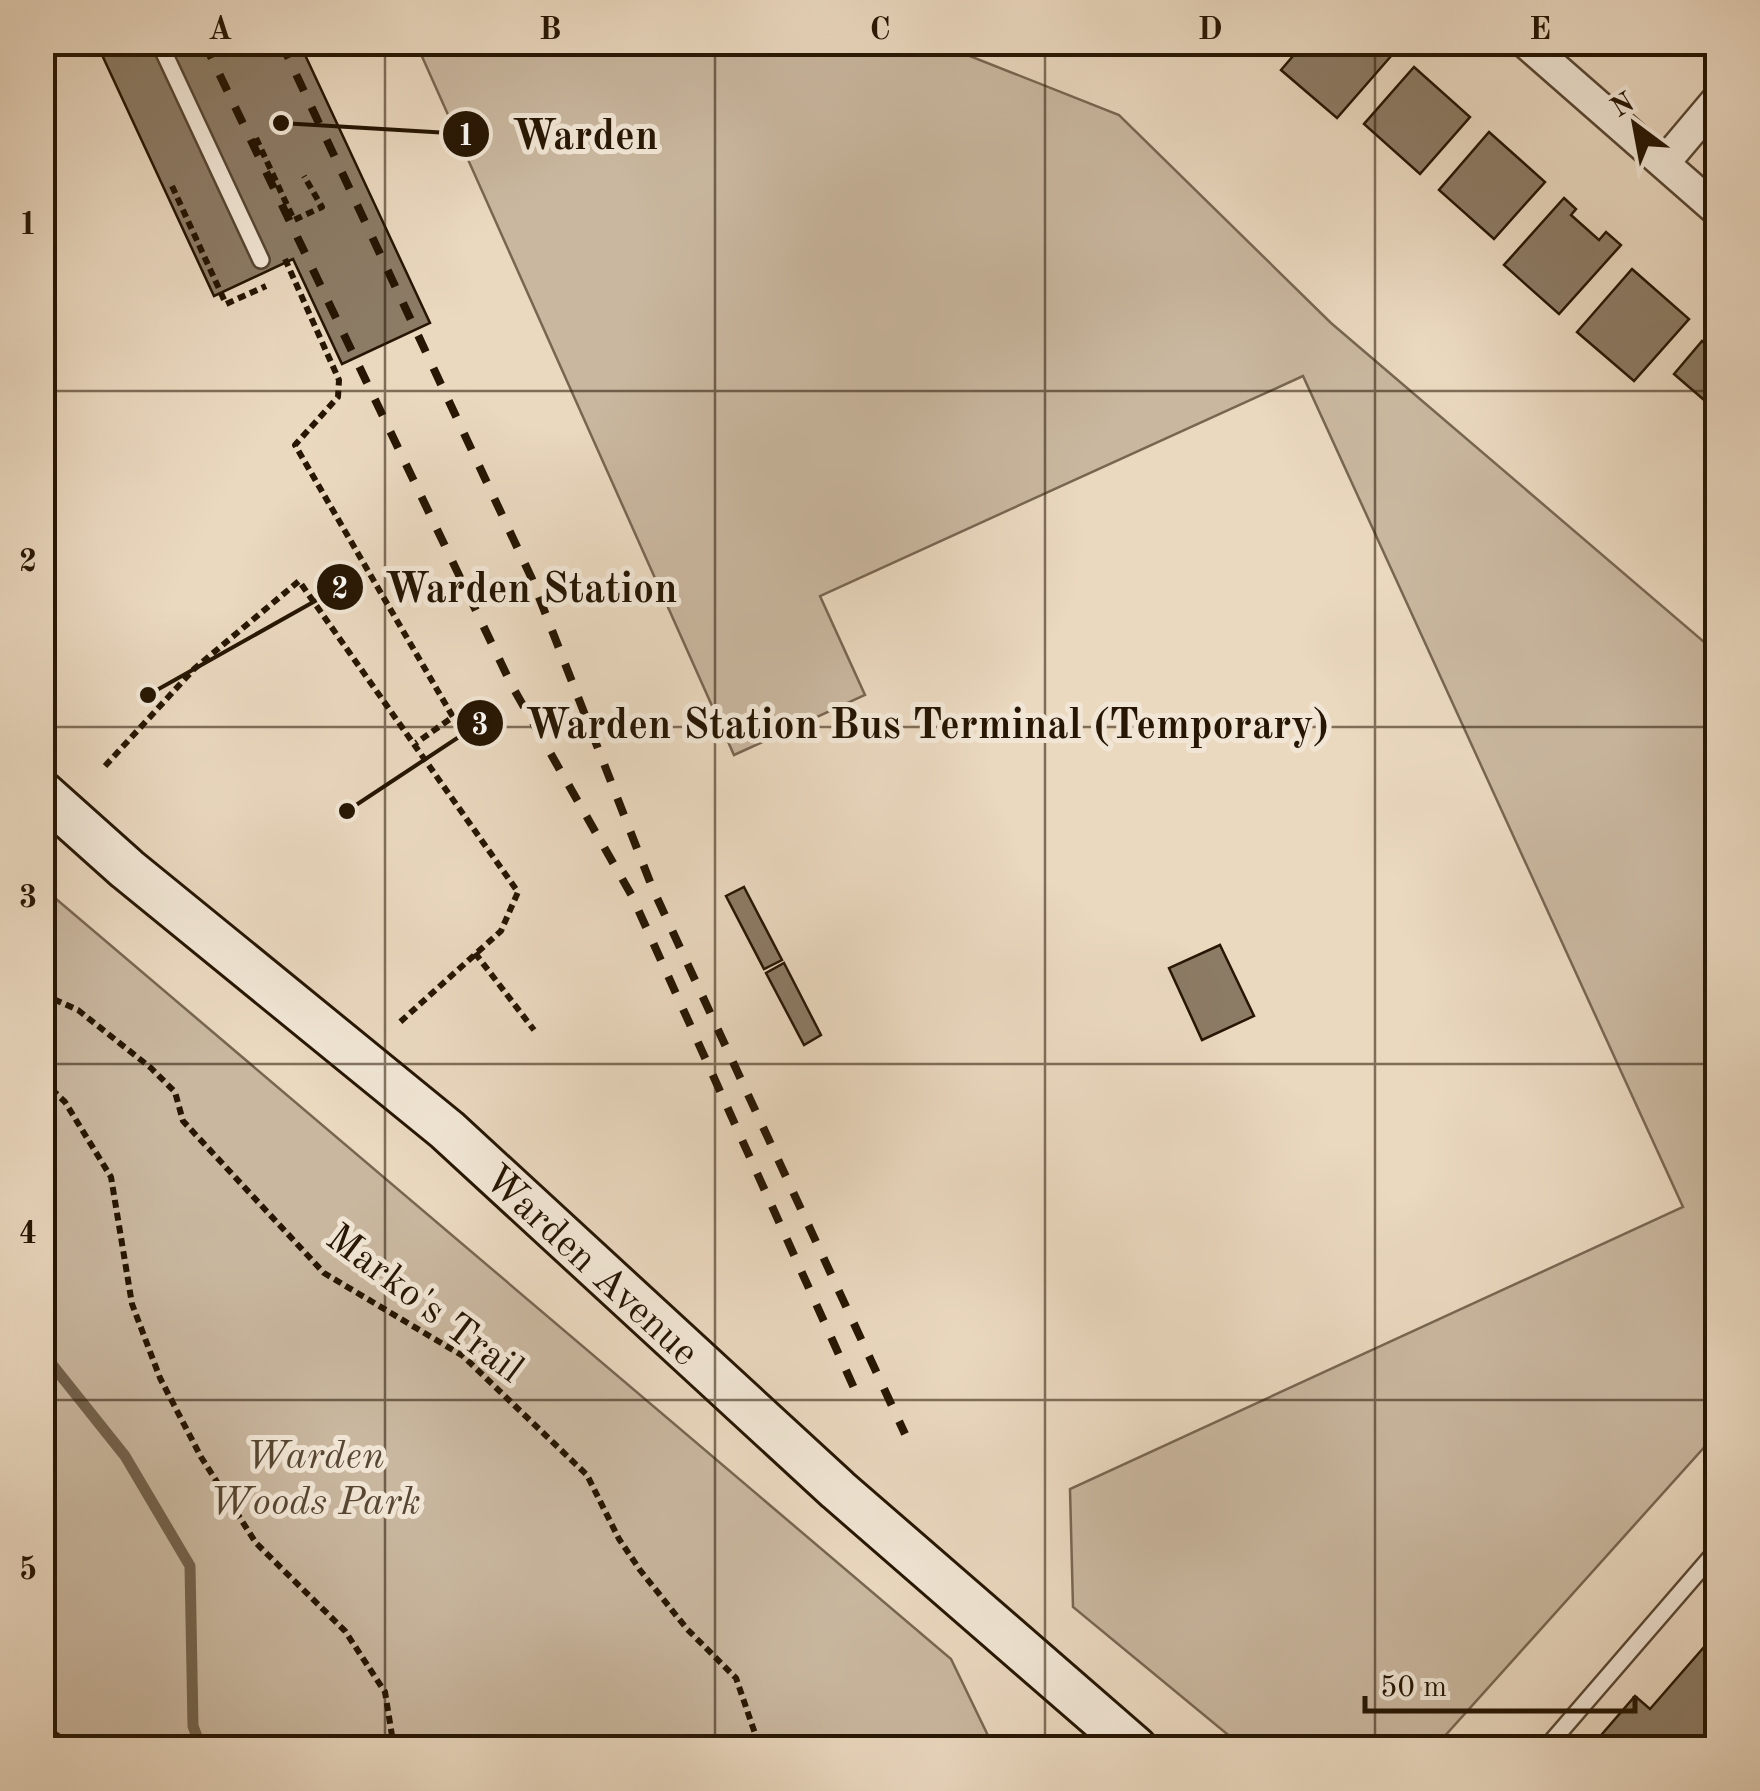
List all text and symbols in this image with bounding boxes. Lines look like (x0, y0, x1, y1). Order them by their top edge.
text: A (208, 15, 232, 47)
text: B (539, 15, 561, 47)
text: C (869, 15, 891, 47)
text: D (1197, 15, 1223, 47)
text: E (1529, 15, 1551, 47)
north arrow (1585, 75, 1685, 175)
text: N (1607, 88, 1640, 124)
callout: Warden (441, 98, 678, 170)
text: Warden (512, 117, 658, 159)
text: 1 (457, 122, 475, 152)
text: 1 (19, 210, 37, 242)
text: 2 (19, 547, 37, 579)
callout: Warden Station (315, 551, 698, 623)
text: Warden Station (384, 570, 678, 612)
text: 2 (331, 575, 349, 605)
callout: Warden Station Bus Terminal (Temporary) (455, 687, 1349, 759)
text: Warden Station Bus Terminal (Temporary) (525, 706, 1329, 748)
text: 3 (471, 711, 489, 741)
text: 3 (19, 883, 37, 915)
street label: Warden Avenue (475, 1159, 705, 1375)
text: 4 (19, 1219, 37, 1251)
street label: Marko's Trail (318, 1219, 529, 1392)
park label: Warden Woods Park (209, 1438, 421, 1524)
text: 5 (19, 1555, 37, 1587)
scale bar (1365, 1651, 1635, 1713)
text: 50 m (1380, 1673, 1447, 1703)

